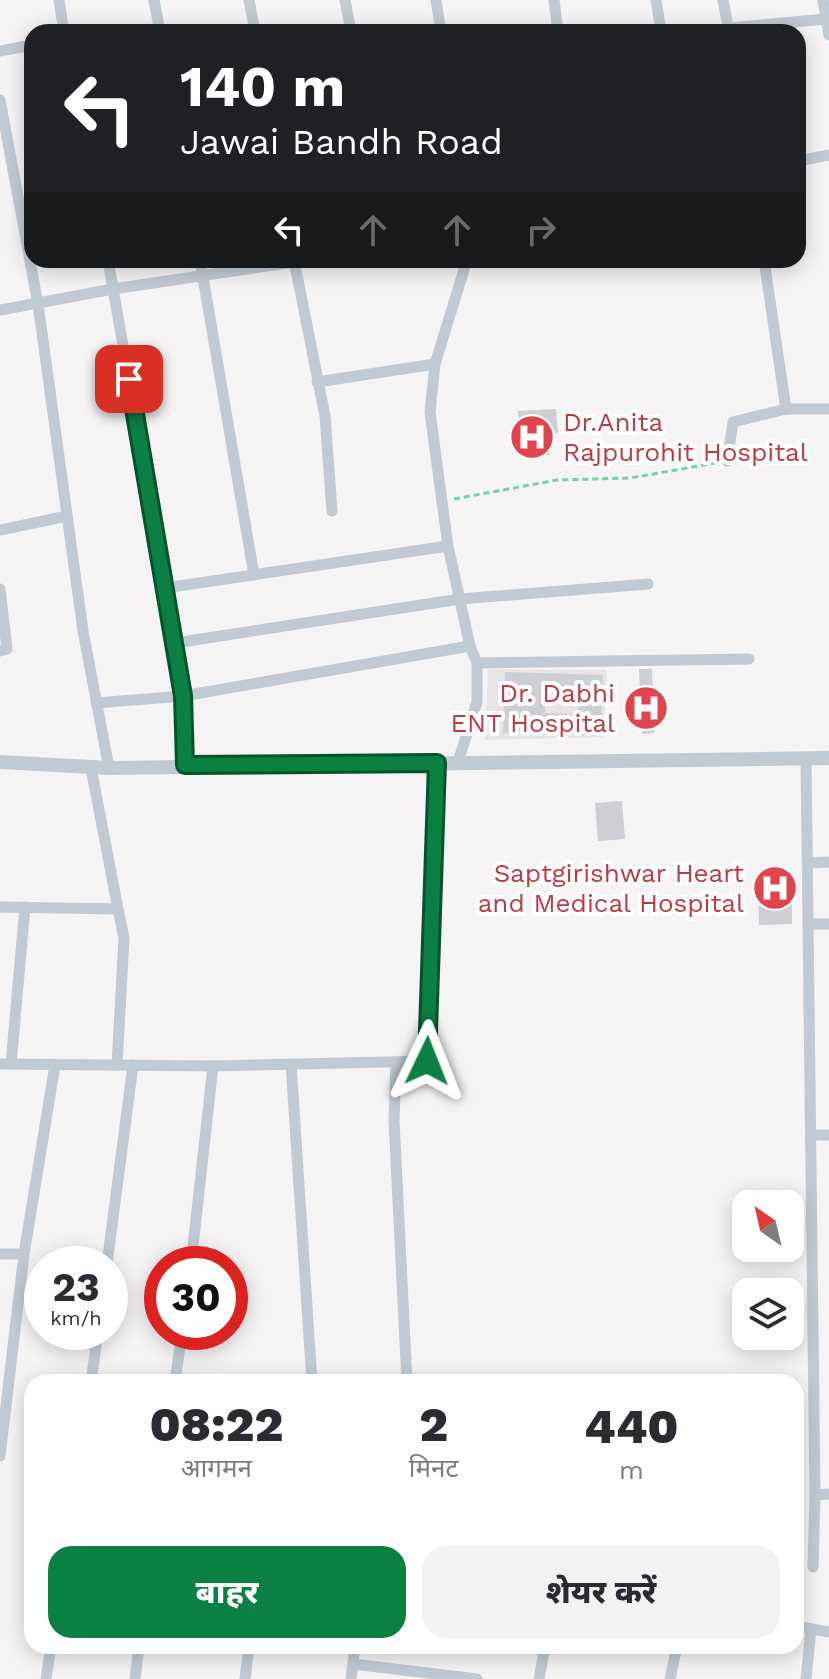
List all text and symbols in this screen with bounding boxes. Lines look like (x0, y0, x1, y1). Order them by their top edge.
text: 140 m (180, 54, 345, 120)
icon: left (48, 56, 152, 160)
text: Jawai Bandh Road (180, 121, 503, 163)
icon: left (267, 208, 311, 252)
icon: ahead (351, 208, 395, 252)
icon: ahead (435, 208, 479, 252)
icon: right (519, 208, 563, 252)
pin (95, 345, 163, 413)
icon: arrive (107, 357, 151, 401)
place label: Dr.Anita Rajpurohit Hospital (563, 407, 808, 467)
hospital icon: Dr.Anita Rajpurohit Hospital (508, 413, 556, 461)
place label: Dr. Dabhi ENT Hospital (450, 678, 615, 738)
hospital icon: Dr. Dabhi ENT Hospital (622, 684, 670, 732)
place label: Saptgirishwar Heart and Medical Hospital (478, 858, 744, 918)
hospital icon: Saptgirishwar Heart and Medical Hospital (751, 864, 799, 912)
position arrow (385, 1019, 469, 1103)
north arrow (732, 1190, 804, 1262)
map controls (732, 1190, 804, 1350)
speed limit sign: 30 (144, 1246, 248, 1350)
text: 23 (52, 1264, 100, 1311)
button: layers (732, 1278, 804, 1350)
text: km/h (50, 1306, 102, 1330)
text: 08:22 (149, 1396, 283, 1453)
text: 2 (419, 1396, 448, 1453)
text: 440 (584, 1398, 679, 1455)
text: आगमन (181, 1453, 252, 1483)
text: मिनट (409, 1453, 459, 1483)
text: m (619, 1455, 644, 1485)
button: बाहर (48, 1546, 406, 1638)
button: शेयर करें (422, 1546, 780, 1638)

